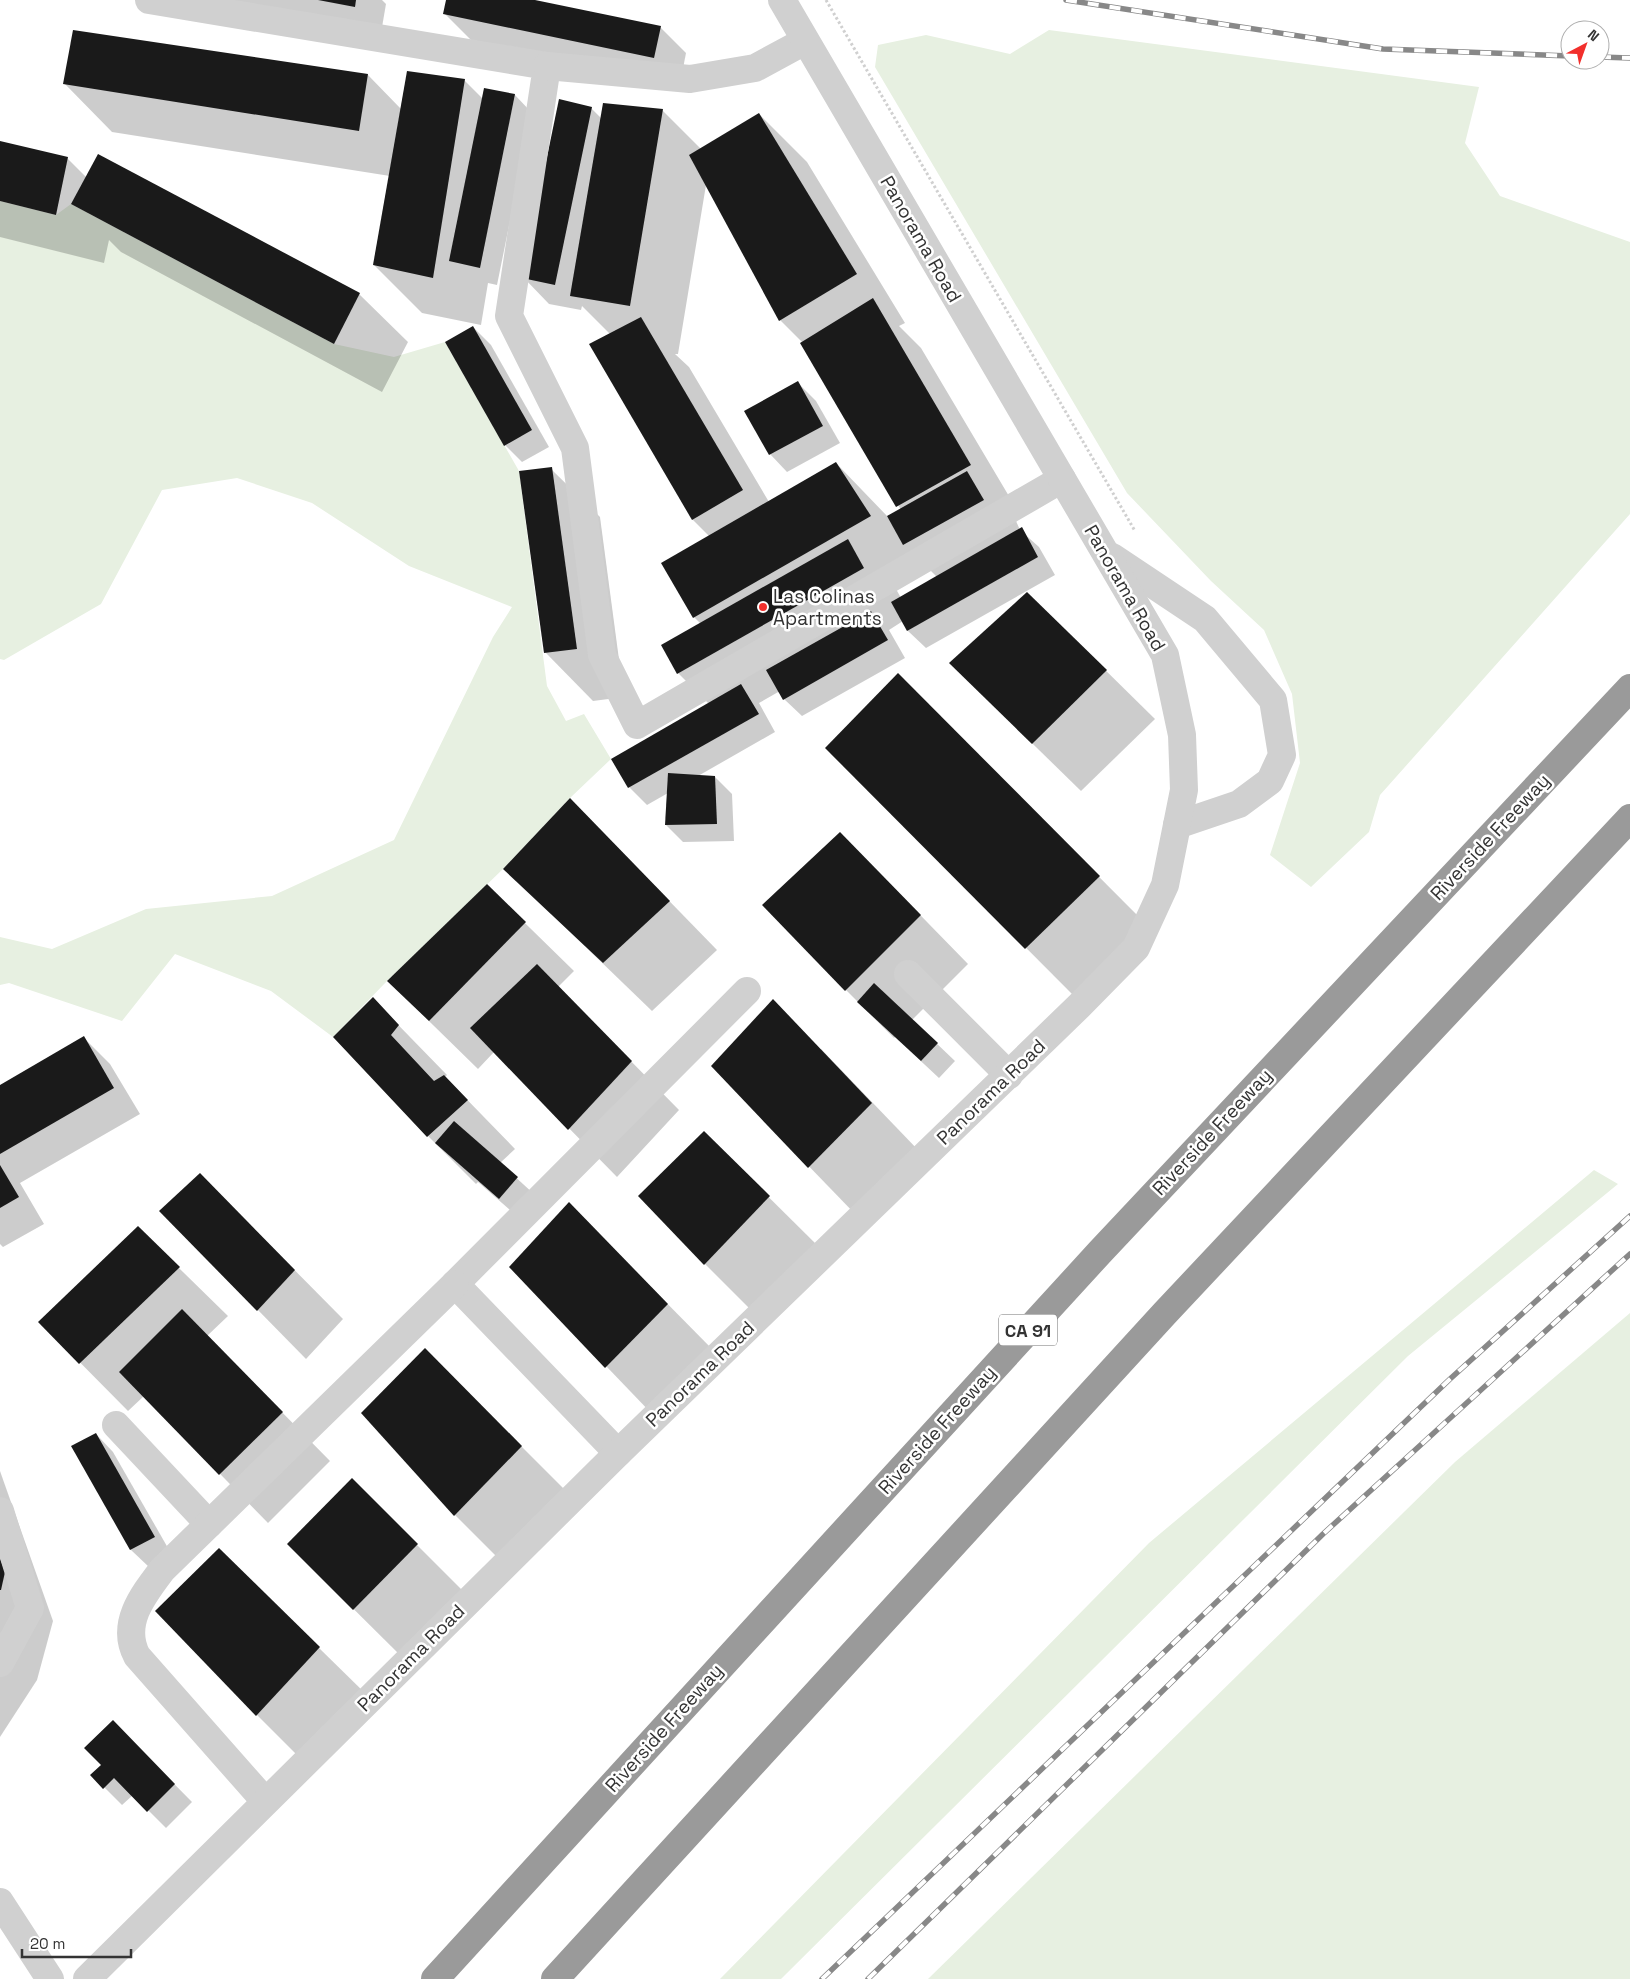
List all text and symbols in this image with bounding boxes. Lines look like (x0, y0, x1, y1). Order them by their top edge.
north arrow (1560, 20, 1610, 70)
text: N (1584, 25, 1603, 45)
street label: Panorama Road (875, 171, 967, 307)
street label: Panorama Road (1079, 520, 1171, 656)
place label: Las Colinas Apartments (773, 584, 882, 631)
marker: Las Colinas Apartments (757, 601, 769, 613)
street label: Riverside Freeway (1425, 768, 1555, 906)
street label: Panorama Road (931, 1034, 1051, 1150)
street label: Riverside Freeway (1147, 1063, 1277, 1201)
road number: CA 91 (999, 1314, 1057, 1346)
street label: Panorama Road (640, 1316, 760, 1432)
street label: Riverside Freeway (873, 1361, 1001, 1499)
street label: Panorama Road (352, 1599, 470, 1717)
street label: Riverside Freeway (600, 1659, 728, 1797)
scale bar (22, 1926, 131, 1958)
text: 20 m (30, 1934, 65, 1953)

